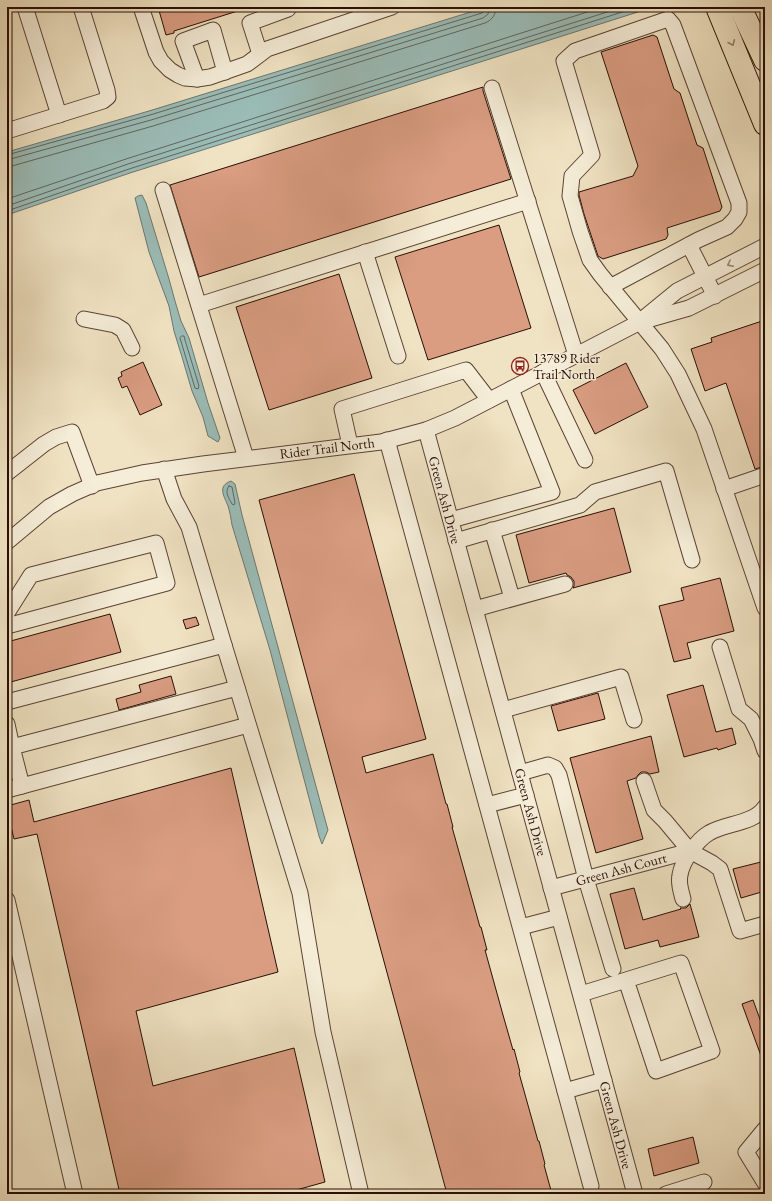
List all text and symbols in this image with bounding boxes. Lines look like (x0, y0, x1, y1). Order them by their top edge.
one-way arrow (727, 38, 735, 46)
one-way arrow (727, 259, 735, 266)
place label: 13789 Rider Trail North (533, 349, 600, 383)
bus stop icon: 13789 Rider Trail North (510, 356, 530, 376)
street label: Rider Trail North (278, 433, 376, 463)
street label: Green Ash Drive (425, 454, 465, 546)
street label: Green Ash Drive (511, 766, 551, 858)
street label: Green Ash Court (574, 848, 669, 890)
street label: Green Ash Drive (596, 1079, 636, 1171)

